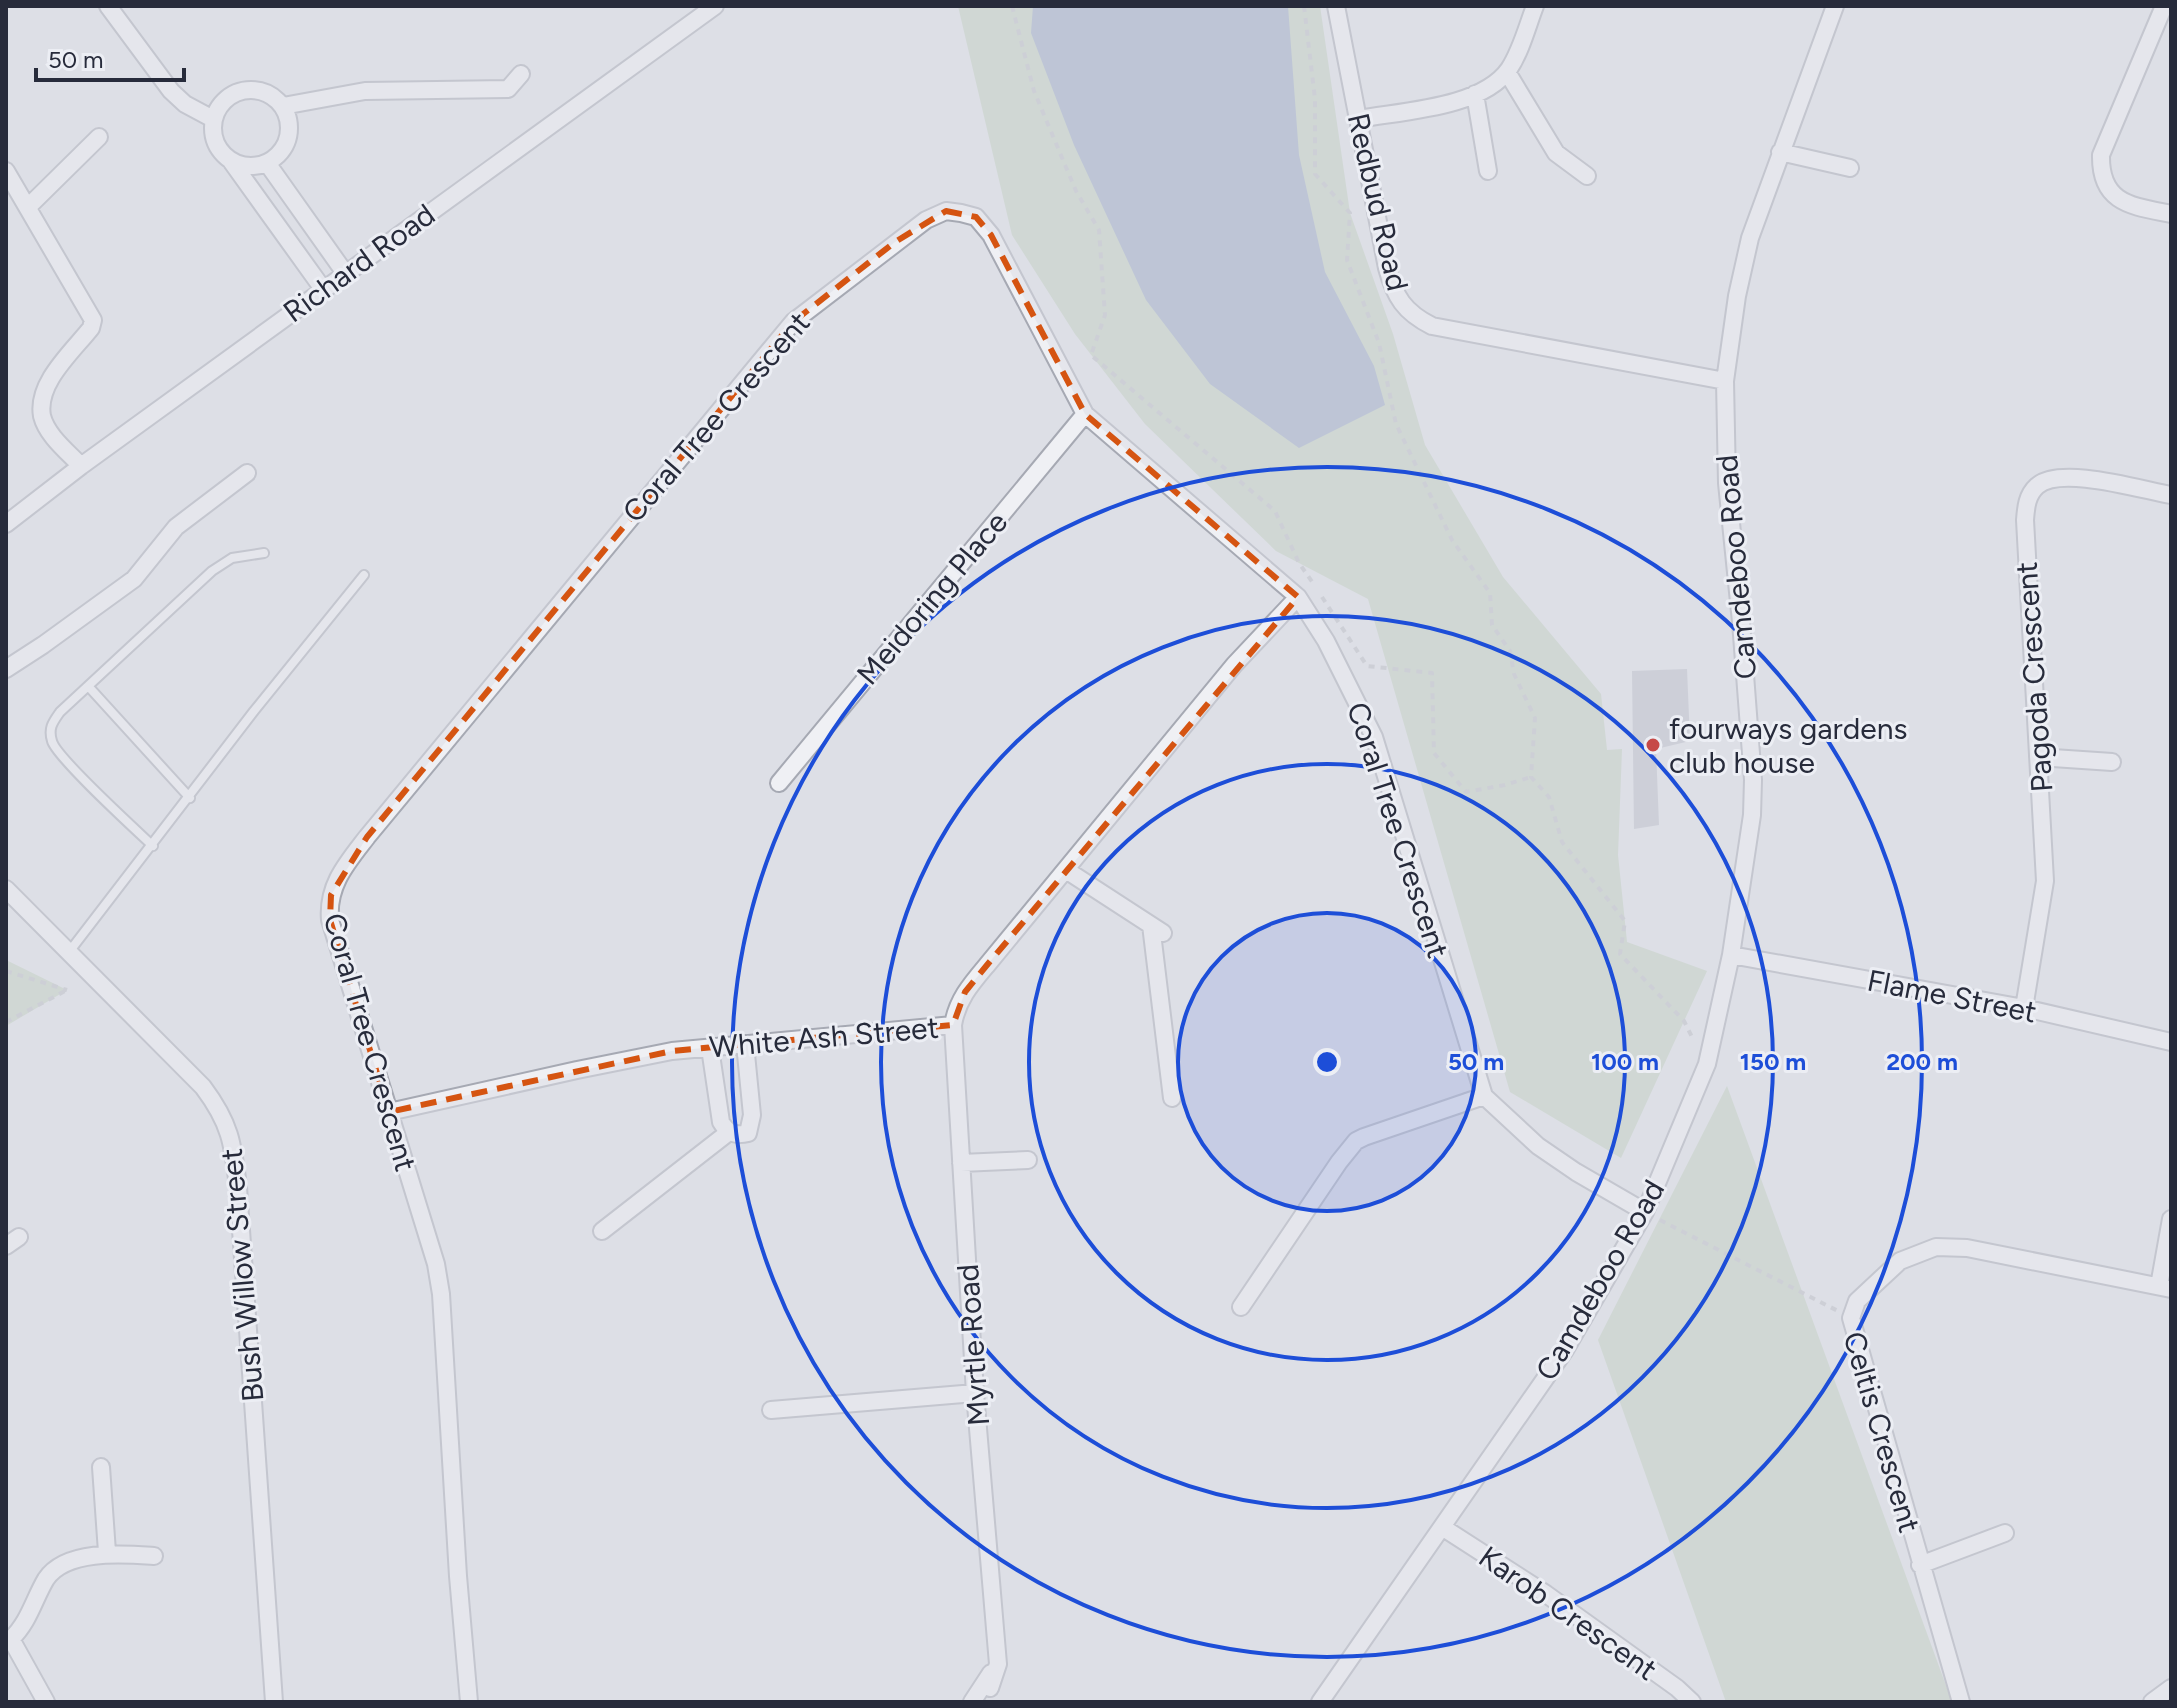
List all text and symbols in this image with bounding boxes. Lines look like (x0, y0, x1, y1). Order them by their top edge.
scale bar (36, 32, 184, 82)
text: 50 m (48, 45, 104, 74)
street label: Redbud Road (1340, 110, 1416, 294)
street label: Richard Road (276, 196, 442, 330)
street label: Coral Tree Crescent (615, 304, 817, 530)
street label: Camdeboo Road (1708, 453, 1764, 681)
street label: Meidoring Place (849, 504, 1015, 692)
street label: Pagoda Crescent (2008, 561, 2060, 793)
street label: Coral Tree Crescent (1339, 697, 1457, 963)
place label: fourways gardens club house (1669, 710, 1907, 781)
marker: fourways gardens club house (1644, 736, 1662, 754)
street label: Coral Tree Crescent (315, 909, 425, 1175)
street label: Flame Street (1864, 961, 2040, 1031)
street label: White Ash Street (708, 1009, 940, 1065)
text: 50 m (1448, 1047, 1504, 1076)
text: 100 m (1591, 1047, 1659, 1076)
text: 150 m (1740, 1047, 1806, 1076)
text: 200 m (1886, 1047, 1958, 1076)
centre of rings (1313, 1048, 1341, 1076)
street label: Bush Willow Street (212, 1147, 272, 1403)
street label: Camdeboo Road (1528, 1173, 1672, 1387)
street label: Myrtle Road (949, 1263, 997, 1427)
street label: Celtis Crescent (1836, 1327, 1928, 1537)
street label: Karob Crescent (1472, 1538, 1664, 1688)

